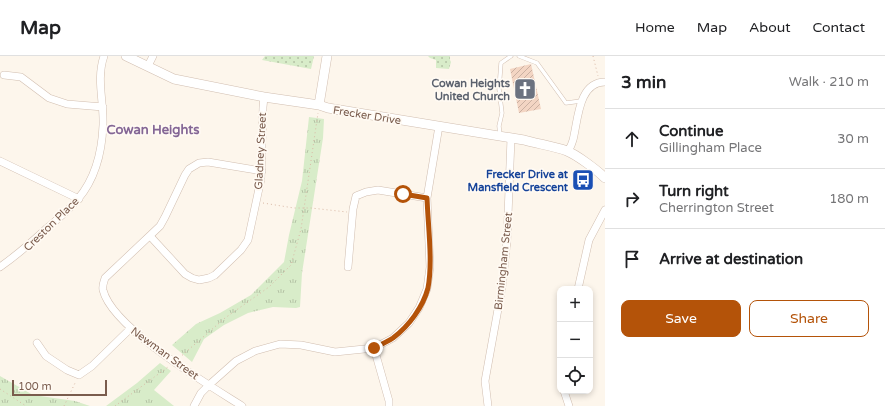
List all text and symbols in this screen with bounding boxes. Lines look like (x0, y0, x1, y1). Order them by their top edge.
text: Map (20, 17, 61, 39)
text: Home (635, 19, 675, 36)
text: Map (697, 19, 727, 36)
text: About (749, 19, 791, 36)
text: Contact (813, 19, 865, 36)
text: 3 min (621, 72, 666, 93)
text: Walk · 210 m (789, 74, 869, 90)
church icon: Cowan Heights United Church (512, 76, 538, 102)
place label: Cowan Heights United Church (431, 77, 511, 103)
street label: Frecker Drive (332, 104, 402, 127)
street label: Gladney Street (252, 112, 269, 190)
district label: Cowan Heights (107, 122, 199, 138)
text: Continue (659, 122, 723, 140)
icon: ahead (621, 128, 643, 150)
text: 30 m (837, 131, 869, 147)
text: Gillingham Place (659, 140, 762, 156)
bus stop icon: Frecker Drive at Mansfield Crescent (570, 167, 596, 193)
place label: Frecker Drive at Mansfield Crescent (468, 168, 569, 194)
text: Turn right (659, 182, 729, 200)
route start (394, 185, 412, 203)
icon: right (621, 188, 643, 210)
text: 180 m (829, 191, 869, 207)
street label: Creston Place (21, 195, 82, 254)
text: Cherrington Street (659, 200, 774, 216)
street label: Birmingham Street (492, 212, 515, 311)
icon: arrive (621, 248, 643, 270)
text: Arrive at destination (659, 250, 803, 268)
map controls (557, 286, 593, 394)
button: + (557, 286, 593, 322)
button: Save (621, 300, 741, 337)
button: Share (749, 300, 869, 337)
button: − (557, 322, 593, 358)
street label: Newman Street (128, 324, 201, 382)
route end (365, 339, 383, 357)
button: locate (557, 358, 593, 394)
scale bar (12, 378, 107, 397)
text: 100 m (18, 380, 52, 393)

